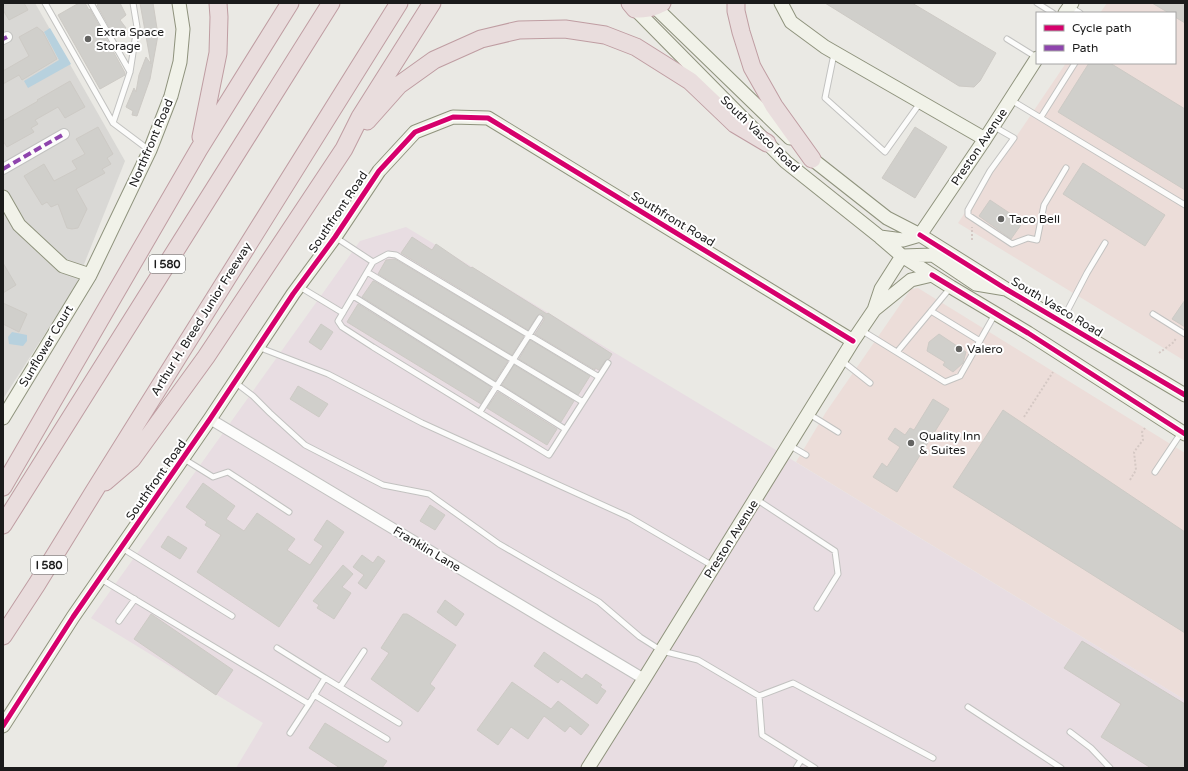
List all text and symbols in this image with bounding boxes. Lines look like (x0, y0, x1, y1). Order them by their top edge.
legend (1036, 12, 1176, 64)
text: Cycle path (1072, 21, 1131, 35)
place label: Extra Space Storage (96, 25, 164, 53)
marker: Extra Space Storage (83, 34, 93, 44)
text: Path (1072, 41, 1098, 55)
street label: South Vasco Road (718, 93, 802, 175)
street label: Northfront Road (126, 97, 176, 189)
street label: Preston Avenue (948, 106, 1010, 188)
street label: Southfront Road (306, 169, 370, 255)
street label: Southfront Road (629, 189, 717, 249)
place label: Taco Bell (1009, 212, 1060, 226)
marker: Taco Bell (996, 214, 1006, 224)
street label: Arthur H. Breed Junior Freeway (148, 239, 254, 398)
road number: I 580 (149, 255, 185, 273)
street label: South Vasco Road (1009, 274, 1105, 340)
street label: Sunflower Court (16, 302, 76, 389)
place label: Valero (967, 342, 1003, 356)
marker: Valero (954, 344, 964, 354)
place label: Quality Inn & Suites (919, 429, 981, 457)
street label: Southfront Road (123, 437, 189, 523)
marker: Quality Inn & Suites (906, 438, 916, 448)
street label: Preston Avenue (701, 497, 761, 581)
street label: Franklin Lane (391, 523, 463, 575)
road number: I 580 (31, 556, 67, 574)

